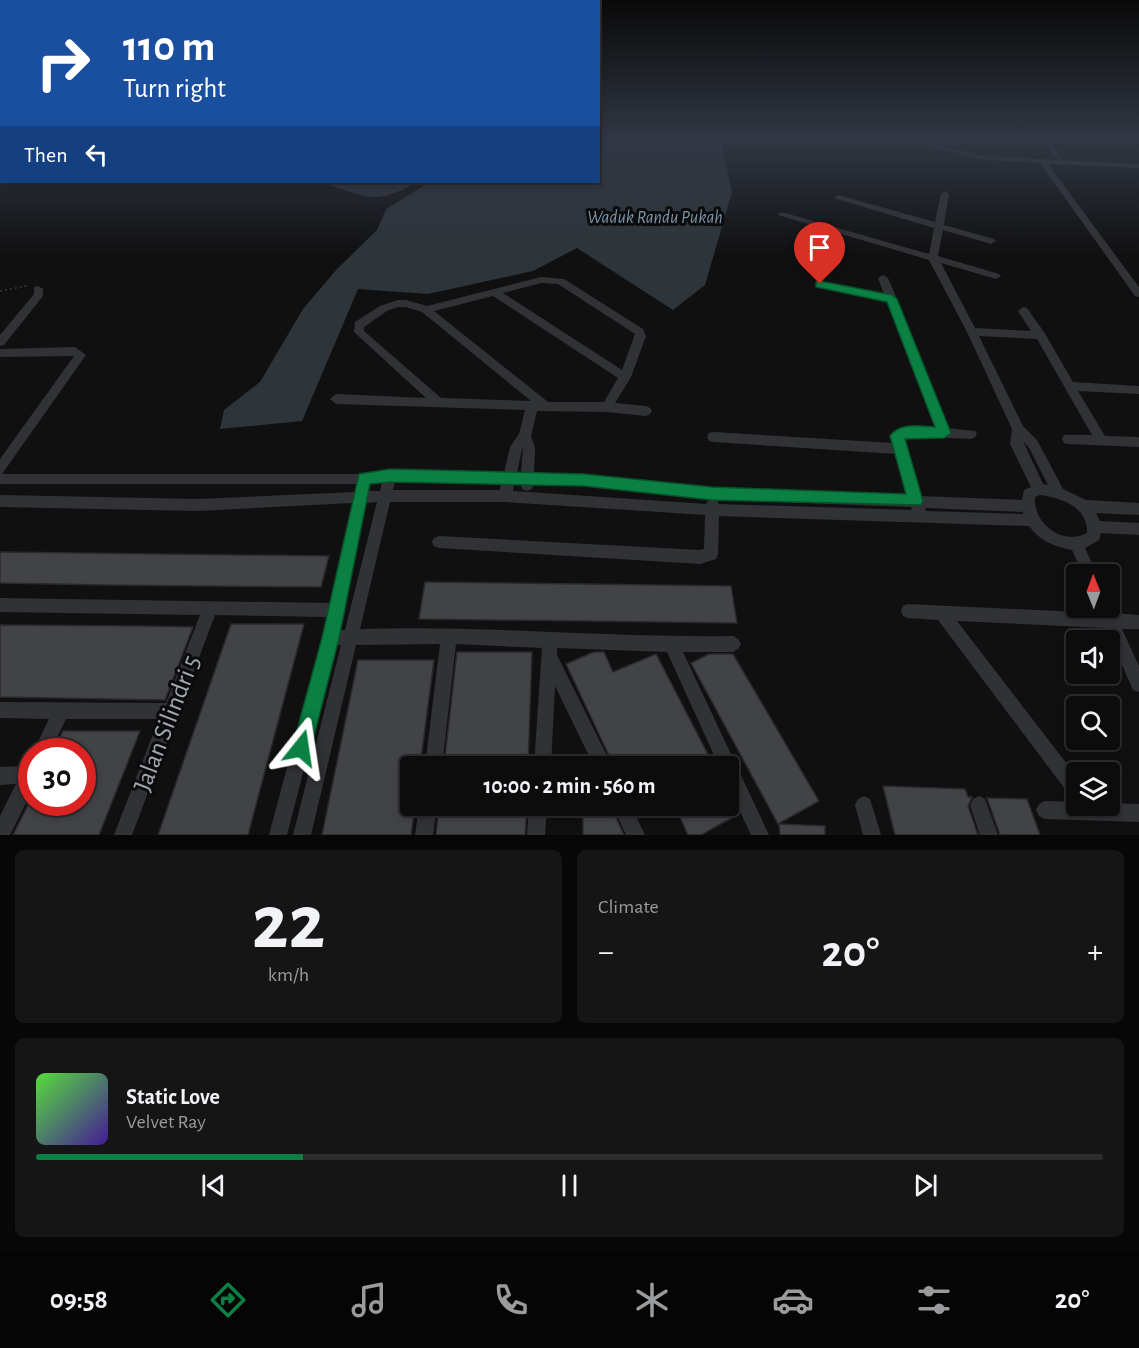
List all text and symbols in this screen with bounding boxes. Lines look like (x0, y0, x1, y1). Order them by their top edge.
icon: right (24, 24, 102, 102)
text: 110 m (123, 26, 215, 68)
text: Turn right (123, 75, 226, 102)
icon: left (80, 138, 113, 171)
text: Then (24, 144, 68, 166)
water label: Waduk Randu Pukah (587, 209, 723, 227)
pin (794, 222, 845, 284)
icon: arrive (803, 231, 836, 264)
north arrow (1066, 564, 1120, 618)
map controls (1066, 564, 1120, 816)
button: sound (1066, 630, 1120, 684)
street label: Jalan Silindri 5 (129, 652, 205, 795)
button: search (1066, 696, 1120, 750)
position arrow (269, 716, 333, 780)
speed limit sign: 30 (18, 738, 96, 816)
button: layers (1066, 762, 1120, 816)
text: 10:00 · 2 min · 560 m (483, 775, 656, 797)
text: 22 (252, 885, 325, 963)
text: Climate (598, 897, 659, 917)
text: 20° (822, 930, 879, 975)
text: − (598, 936, 614, 969)
text: + (1087, 936, 1103, 969)
text: km/h (268, 965, 309, 985)
text: Static Love (126, 1086, 220, 1108)
text: Velvet Ray (126, 1112, 206, 1132)
icon: previous (197, 1169, 230, 1202)
icon: pause (553, 1169, 586, 1202)
icon: next (909, 1169, 942, 1202)
icon: directions (207, 1279, 249, 1321)
icon: music (348, 1279, 390, 1321)
icon: phone (490, 1279, 532, 1321)
icon: climate (631, 1279, 673, 1321)
icon: car (772, 1279, 814, 1321)
icon: filters (913, 1279, 955, 1321)
text: 09:58 (50, 1286, 108, 1313)
text: 20° (1055, 1286, 1089, 1313)

